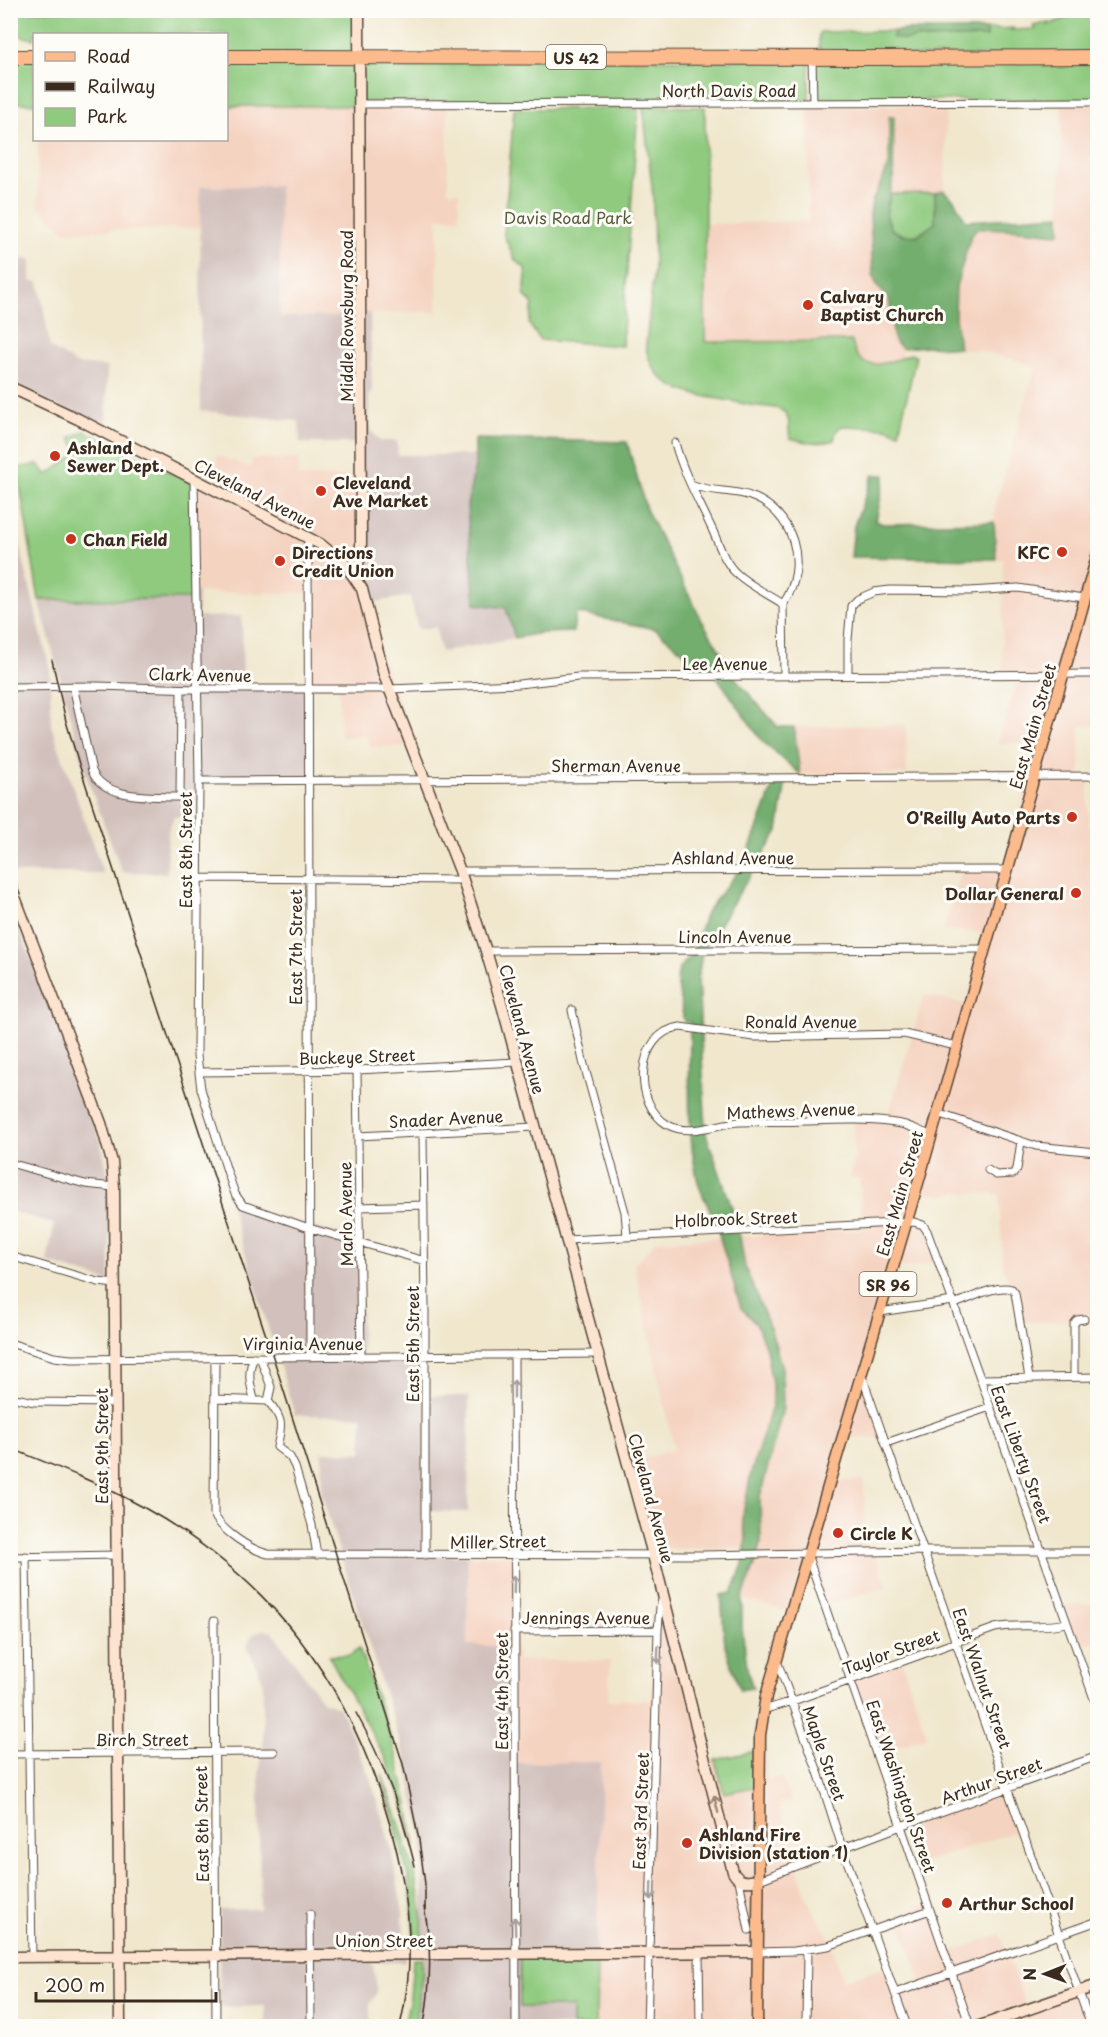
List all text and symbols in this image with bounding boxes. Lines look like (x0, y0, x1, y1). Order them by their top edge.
legend (33, 33, 228, 141)
text: Road (87, 42, 131, 69)
road number: US 42 (546, 45, 606, 69)
text: Railway (87, 72, 155, 99)
street label: North Davis Road (662, 78, 796, 102)
text: Park (87, 102, 127, 129)
park label: Davis Road Park (504, 205, 632, 229)
street label: Middle Rowsburg Road (334, 230, 358, 402)
place label: Calvary Baptist Church (820, 284, 944, 326)
marker: Calvary Baptist Church (801, 298, 815, 312)
place label: Ashland Sewer Dept. (66, 435, 164, 477)
marker: Ashland Sewer Dept. (48, 449, 62, 463)
street label: Cleveland Avenue (190, 452, 320, 534)
place label: Cleveland Ave Market (333, 470, 428, 512)
marker: Cleveland Ave Market (314, 484, 328, 498)
place label: Chan Field (83, 527, 167, 551)
marker: Chan Field (64, 532, 78, 546)
place label: Directions Credit Union (292, 540, 394, 582)
place label: KFC (1017, 540, 1050, 564)
marker: KFC (1055, 545, 1069, 559)
marker: Directions Credit Union (273, 554, 287, 568)
street label: Lee Avenue (682, 651, 768, 675)
street label: East Main Street (1003, 660, 1062, 792)
street label: Clark Avenue (148, 661, 252, 687)
street label: Sherman Avenue (551, 753, 681, 777)
street label: East 8th Street (173, 791, 197, 908)
place label: O'Reilly Auto Parts (906, 805, 1060, 829)
marker: O'Reilly Auto Parts (1065, 810, 1079, 824)
street label: Ashland Avenue (672, 845, 795, 869)
place label: Dollar General (945, 881, 1064, 905)
marker: Dollar General (1069, 886, 1083, 900)
street label: East 7th Street (283, 888, 307, 1005)
street label: Lincoln Avenue (678, 924, 792, 948)
street label: Cleveland Avenue (494, 961, 552, 1097)
street label: Ronald Avenue (745, 1009, 858, 1033)
street label: Buckeye Street (298, 1042, 416, 1070)
street label: Mathews Avenue (726, 1096, 856, 1124)
street label: Snader Avenue (388, 1103, 504, 1133)
street label: East Main Street (870, 1127, 929, 1259)
street label: Marlo Avenue (332, 1161, 358, 1267)
street label: Holbrook Street (674, 1204, 798, 1232)
road number: SR 96 (860, 1272, 916, 1296)
street label: East 5th Street (400, 1285, 424, 1402)
street label: Virginia Avenue (243, 1331, 363, 1355)
one-way arrow (508, 1380, 520, 1400)
street label: East Liberty Street (986, 1382, 1058, 1527)
street label: East 9th Street (89, 1388, 113, 1504)
street label: Cleveland Avenue (623, 1430, 681, 1566)
place label: Circle K (850, 1521, 913, 1545)
marker: Circle K (831, 1526, 845, 1540)
street label: Miller Street (450, 1528, 547, 1554)
one-way arrow (509, 1575, 520, 1595)
street label: East Walnut Street (948, 1604, 1019, 1752)
street label: Jennings Avenue (522, 1605, 650, 1629)
street label: Taylor Street (839, 1622, 943, 1680)
street label: East 4th Street (489, 1632, 513, 1750)
one-way arrow (652, 1644, 663, 1664)
street label: East Washington Street (861, 1696, 943, 1876)
street label: Maple Street (797, 1702, 853, 1804)
street label: Birch Street (95, 1727, 189, 1751)
street label: East 3rd Street (626, 1751, 654, 1870)
street label: Arthur Street (937, 1751, 1045, 1809)
street label: East 8th Street (188, 1765, 214, 1882)
one-way arrow (710, 1795, 722, 1814)
place label: Ashland Fire Division (station 1) (698, 1822, 848, 1864)
marker: Ashland Fire Division (station 1) (680, 1836, 694, 1850)
one-way arrow (645, 1881, 657, 1901)
place label: Arthur School (959, 1891, 1074, 1915)
marker: Arthur School (940, 1896, 954, 1910)
one-way arrow (509, 1917, 520, 1937)
street label: Union Street (335, 1928, 434, 1952)
north arrow (1015, 1944, 1075, 2004)
scale bar (36, 1965, 216, 2003)
text: N (1017, 1968, 1041, 1981)
text: 200 m (45, 1971, 105, 1998)

